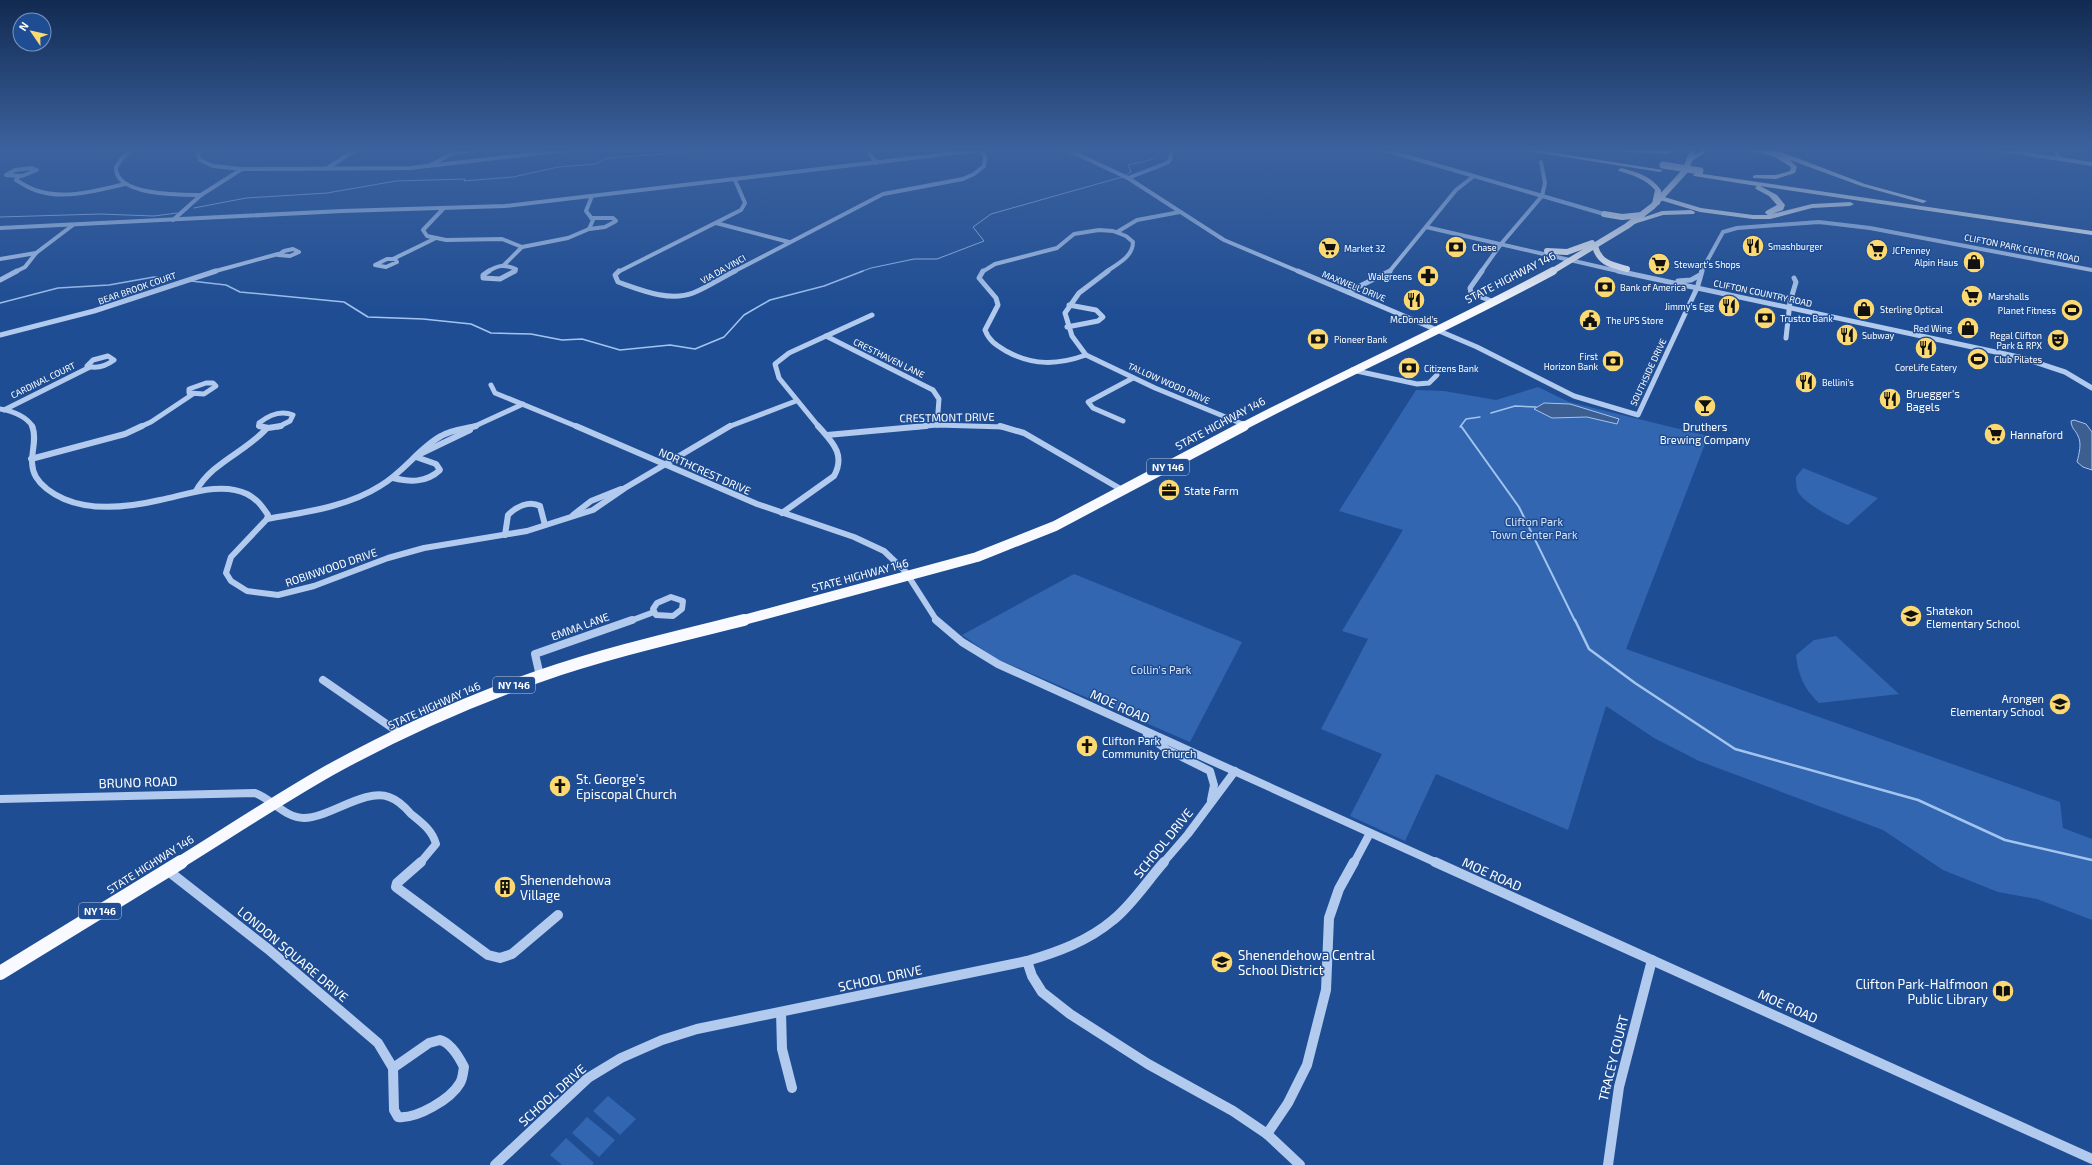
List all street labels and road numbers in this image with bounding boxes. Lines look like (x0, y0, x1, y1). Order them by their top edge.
street label: CLIFTON PARK CENTER ROAD (1963, 231, 2081, 265)
street label: STATE HIGHWAY 146 (1463, 249, 1557, 305)
street label: VIA DA VINCI (698, 252, 748, 286)
street label: MAXWELL DRIVE (1320, 268, 1388, 304)
street label: BEAR BROOK COURT (96, 269, 178, 307)
street label: CLIFTON COUNTRY ROAD (1713, 277, 1813, 309)
street label: CRESTHAVEN LANE (852, 336, 926, 380)
street label: SOUTHSIDE DRIVE (1628, 337, 1668, 407)
street label: CARDINAL COURT (9, 359, 78, 400)
street label: TALLOW WOOD DRIVE (1126, 360, 1212, 406)
street label: STATE HIGHWAY 146 (1173, 394, 1267, 452)
street label: CRESTMONT DRIVE (899, 410, 995, 424)
street label: NORTHCREST DRIVE (657, 445, 753, 497)
road number: NY 146 (1147, 459, 1189, 475)
street label: ROBINWOOD DRIVE (283, 545, 379, 589)
street label: STATE HIGHWAY 146 (810, 556, 910, 594)
street label: EMMA LANE (549, 609, 611, 643)
road number: NY 146 (493, 677, 535, 693)
street label: STATE HIGHWAY 146 (386, 679, 482, 731)
street label: MOE ROAD (1088, 686, 1152, 726)
street label: BRUNO ROAD (98, 773, 178, 791)
street label: SCHOOL DRIVE (1130, 805, 1196, 881)
street label: STATE HIGHWAY 146 (104, 832, 196, 896)
street label: MOE ROAD (1460, 854, 1524, 894)
road number: NY 146 (79, 903, 121, 919)
street label: LONDON SQUARE DRIVE (234, 903, 352, 1005)
street label: SCHOOL DRIVE (837, 961, 923, 995)
street label: MOE ROAD (1756, 986, 1820, 1026)
street label: TRACEY COURT (1595, 1013, 1632, 1103)
street label: SCHOOL DRIVE (515, 1061, 589, 1129)

